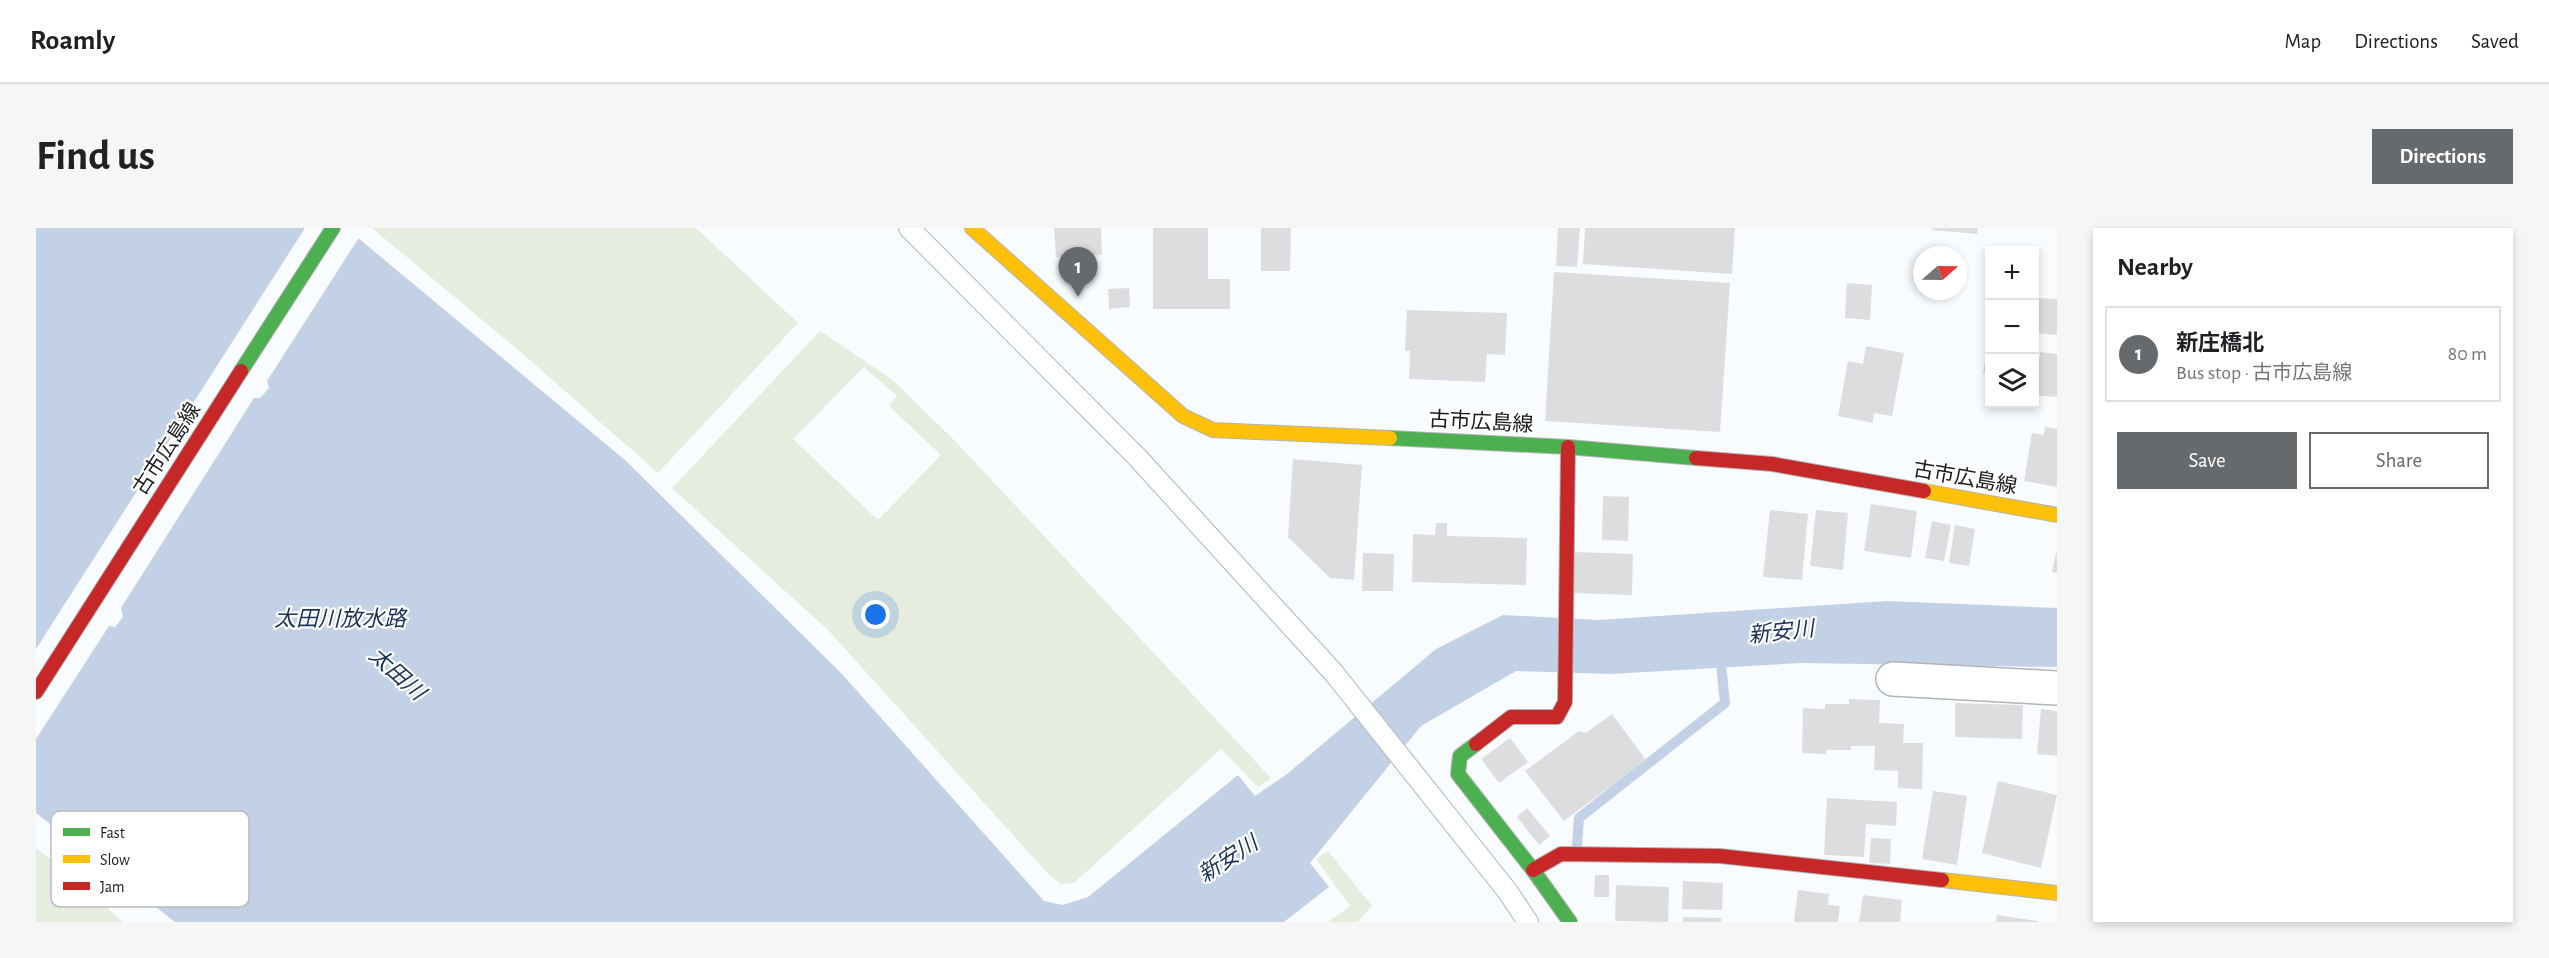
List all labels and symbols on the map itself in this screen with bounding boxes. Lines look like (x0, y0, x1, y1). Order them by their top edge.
north arrow (1913, 246, 1967, 300)
pin: 1 (1058, 248, 1098, 297)
street label: 古市広島線 (129, 399, 204, 499)
street label: 古市広島線 (1428, 408, 1534, 435)
street label: 古市広島線 (1911, 458, 2019, 497)
your location (861, 600, 890, 629)
water label: 太田川放水路 (274, 607, 408, 630)
water label: 新安川 (1747, 616, 1817, 646)
water label: 太田川 (365, 643, 431, 706)
legend (51, 811, 249, 907)
text: Fast (100, 825, 125, 841)
water label: 新安川 (1194, 830, 1263, 886)
text: Slow (100, 852, 130, 868)
text: Jam (100, 879, 125, 895)

